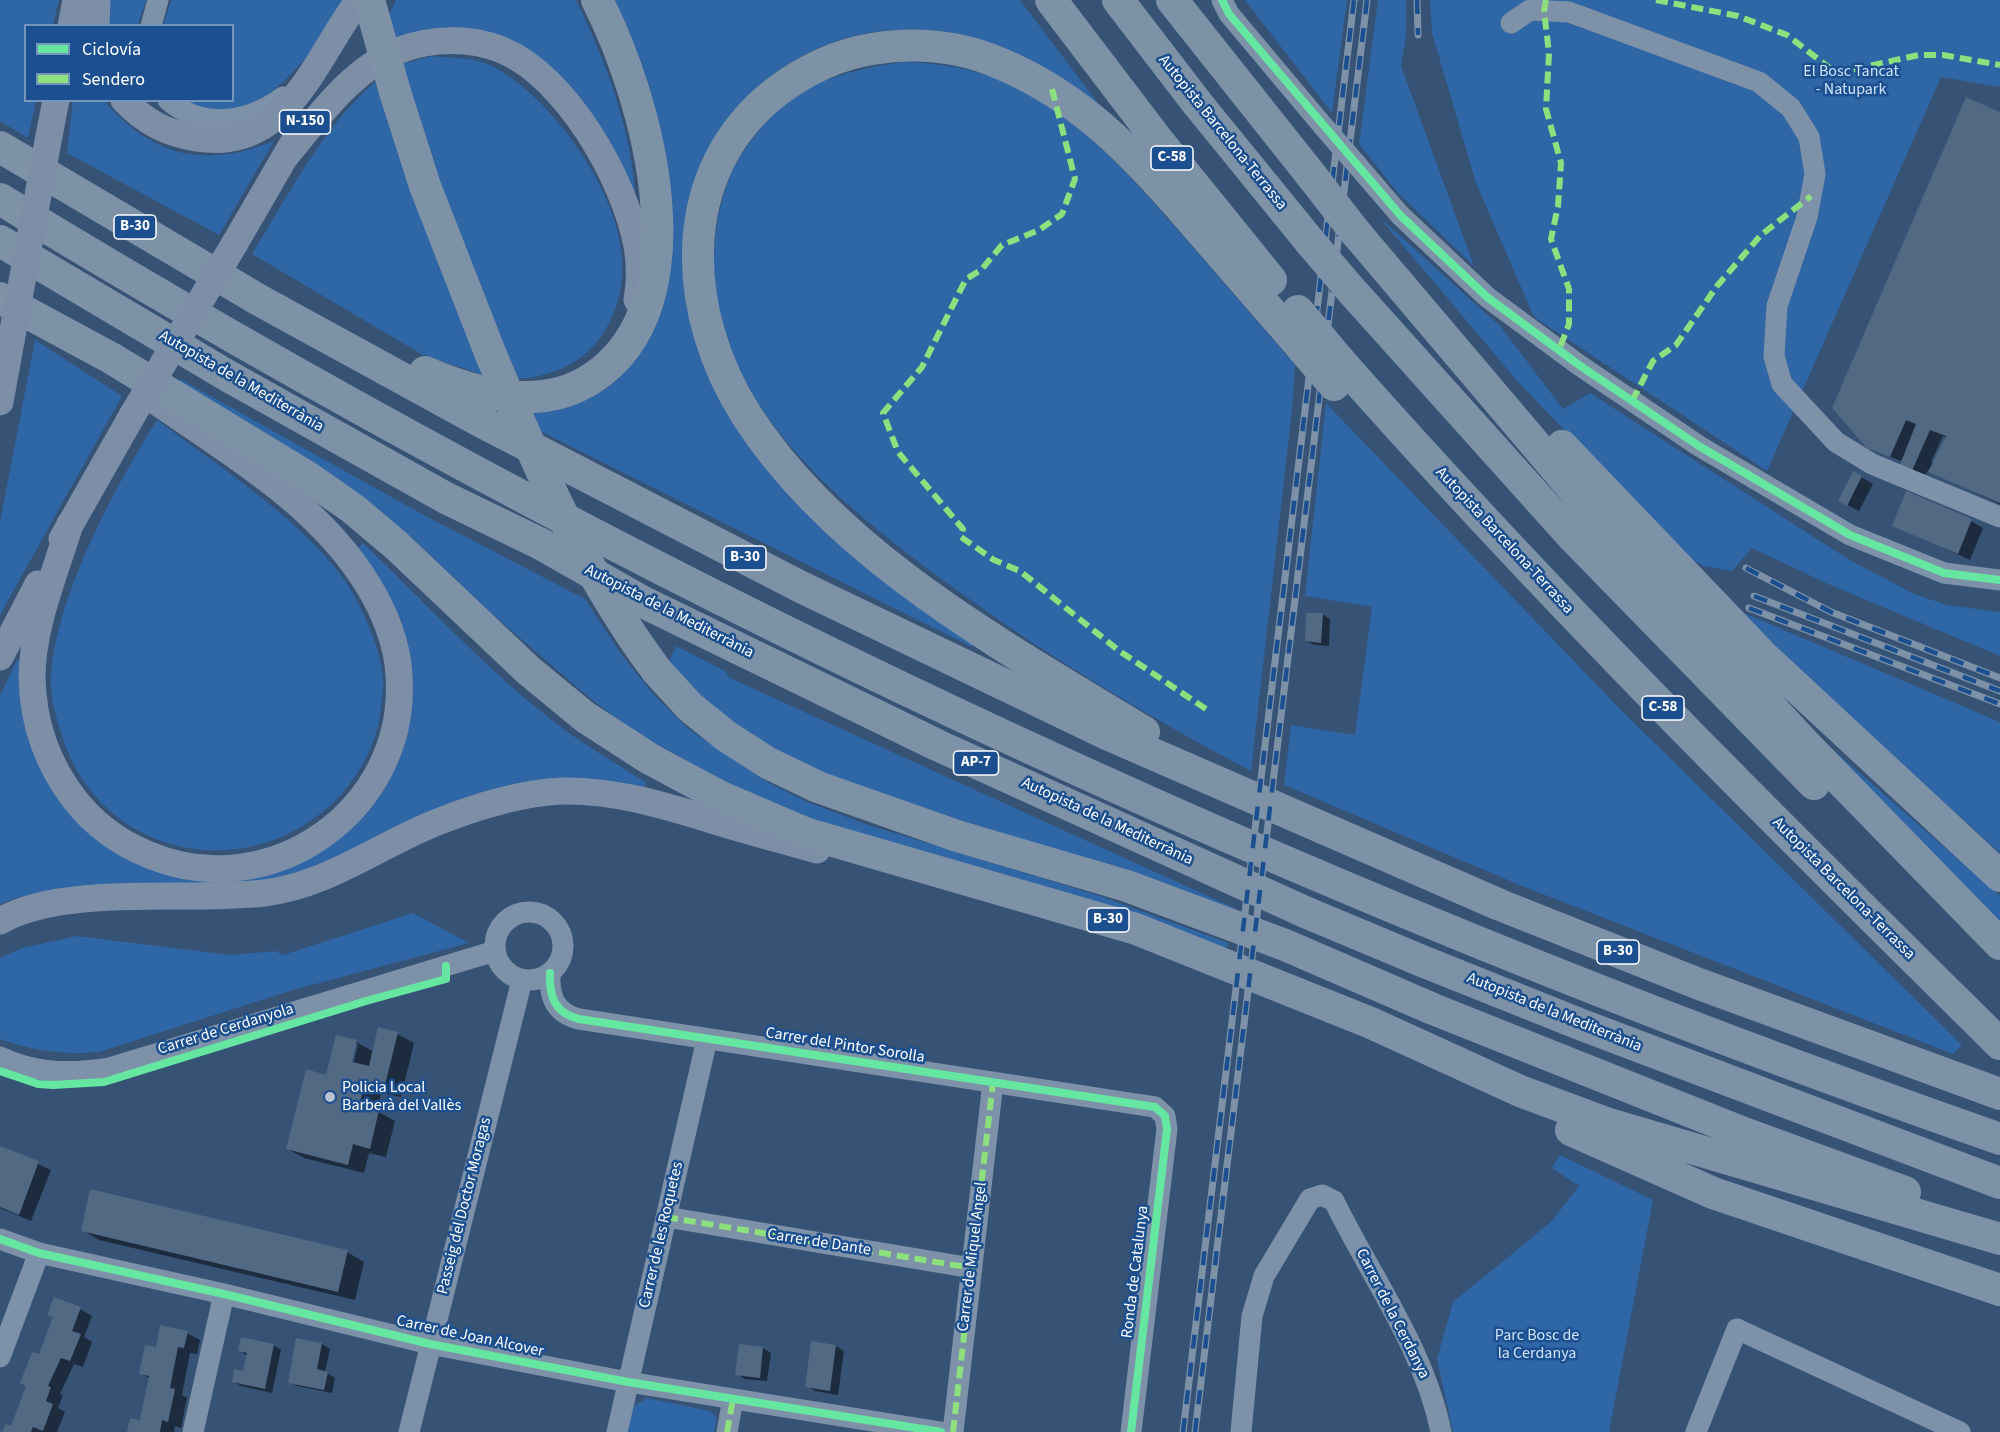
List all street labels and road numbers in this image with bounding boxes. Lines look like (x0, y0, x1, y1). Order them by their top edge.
street label: Autopista Barcelona-Terrassa (1154, 52, 1290, 214)
road number: N-150 (280, 110, 330, 134)
road number: C-58 (1151, 146, 1193, 170)
road number: B-30 (114, 215, 156, 239)
street label: Autopista de la Mediterrània (155, 327, 327, 437)
street label: Autopista Barcelona-Terrassa (1431, 464, 1577, 618)
road number: B-30 (724, 546, 766, 570)
street label: Autopista de la Mediterrània (581, 561, 757, 663)
road number: C-58 (1642, 696, 1684, 720)
road number: AP-7 (954, 751, 998, 775)
street label: Autopista de la Mediterrània (1018, 774, 1196, 870)
street label: Autopista Barcelona-Terrassa (1768, 814, 1918, 964)
road number: B-30 (1087, 908, 1129, 932)
road number: B-30 (1597, 940, 1639, 964)
street label: Autopista de la Mediterrània (1464, 969, 1644, 1057)
street label: Carrer de Cerdanyola (156, 1000, 296, 1060)
street label: Carrer del Pintor Sorolla (764, 1024, 926, 1068)
street label: Passeig del Doctor Moragas (434, 1116, 496, 1296)
street label: Carrer de les Roquetes (636, 1160, 688, 1310)
street label: Carrer de Miquel Angel (954, 1181, 992, 1333)
street label: Ronda de Catalunya (1118, 1205, 1154, 1339)
street label: Carrer de Dante (766, 1225, 872, 1261)
street label: Carrer de la Cerdanya (1351, 1246, 1433, 1382)
street label: Carrer de Joan Alcover (395, 1312, 545, 1362)

